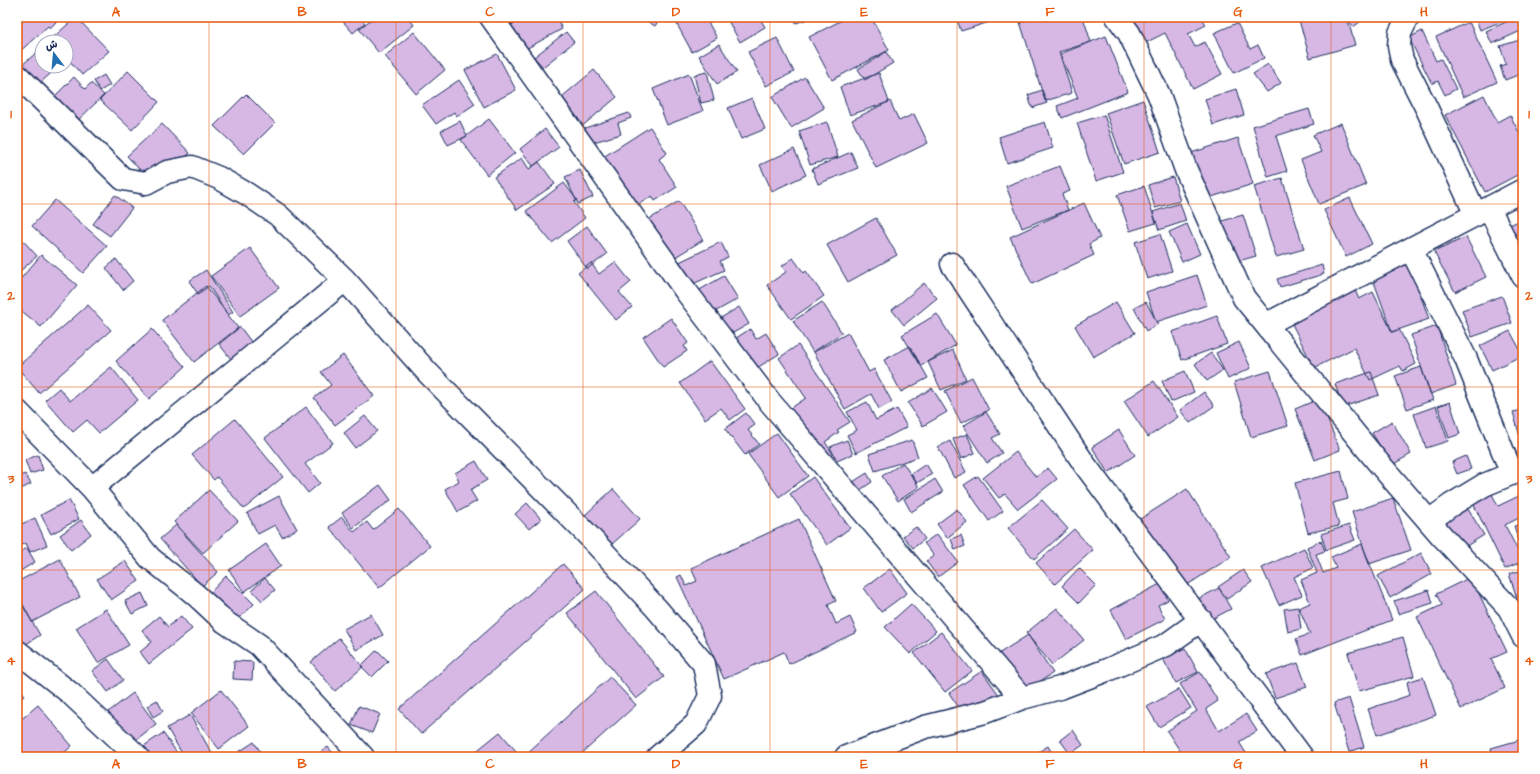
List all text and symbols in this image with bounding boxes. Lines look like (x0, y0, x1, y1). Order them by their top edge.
text: A (112, 3, 121, 21)
text: B (297, 3, 307, 21)
text: C (485, 3, 495, 21)
text: D (672, 3, 681, 21)
text: E (860, 3, 868, 21)
text: F (1045, 3, 1055, 21)
text: G (1233, 3, 1243, 21)
text: H (1420, 3, 1428, 21)
north arrow (34, 34, 74, 74)
text: ش (43, 36, 59, 54)
text: 1 (10, 105, 12, 123)
text: 1 (1528, 105, 1530, 123)
text: 2 (6, 287, 15, 305)
text: 2 (1524, 287, 1533, 305)
text: 3 (7, 470, 15, 488)
text: 3 (1525, 470, 1533, 488)
text: 4 (7, 652, 16, 670)
text: 4 (1525, 652, 1534, 670)
text: A (112, 755, 121, 773)
text: B (297, 755, 307, 773)
text: C (485, 755, 495, 773)
text: D (672, 755, 681, 773)
text: E (860, 755, 868, 773)
text: F (1045, 755, 1055, 773)
text: G (1233, 755, 1243, 773)
text: H (1420, 755, 1428, 773)

